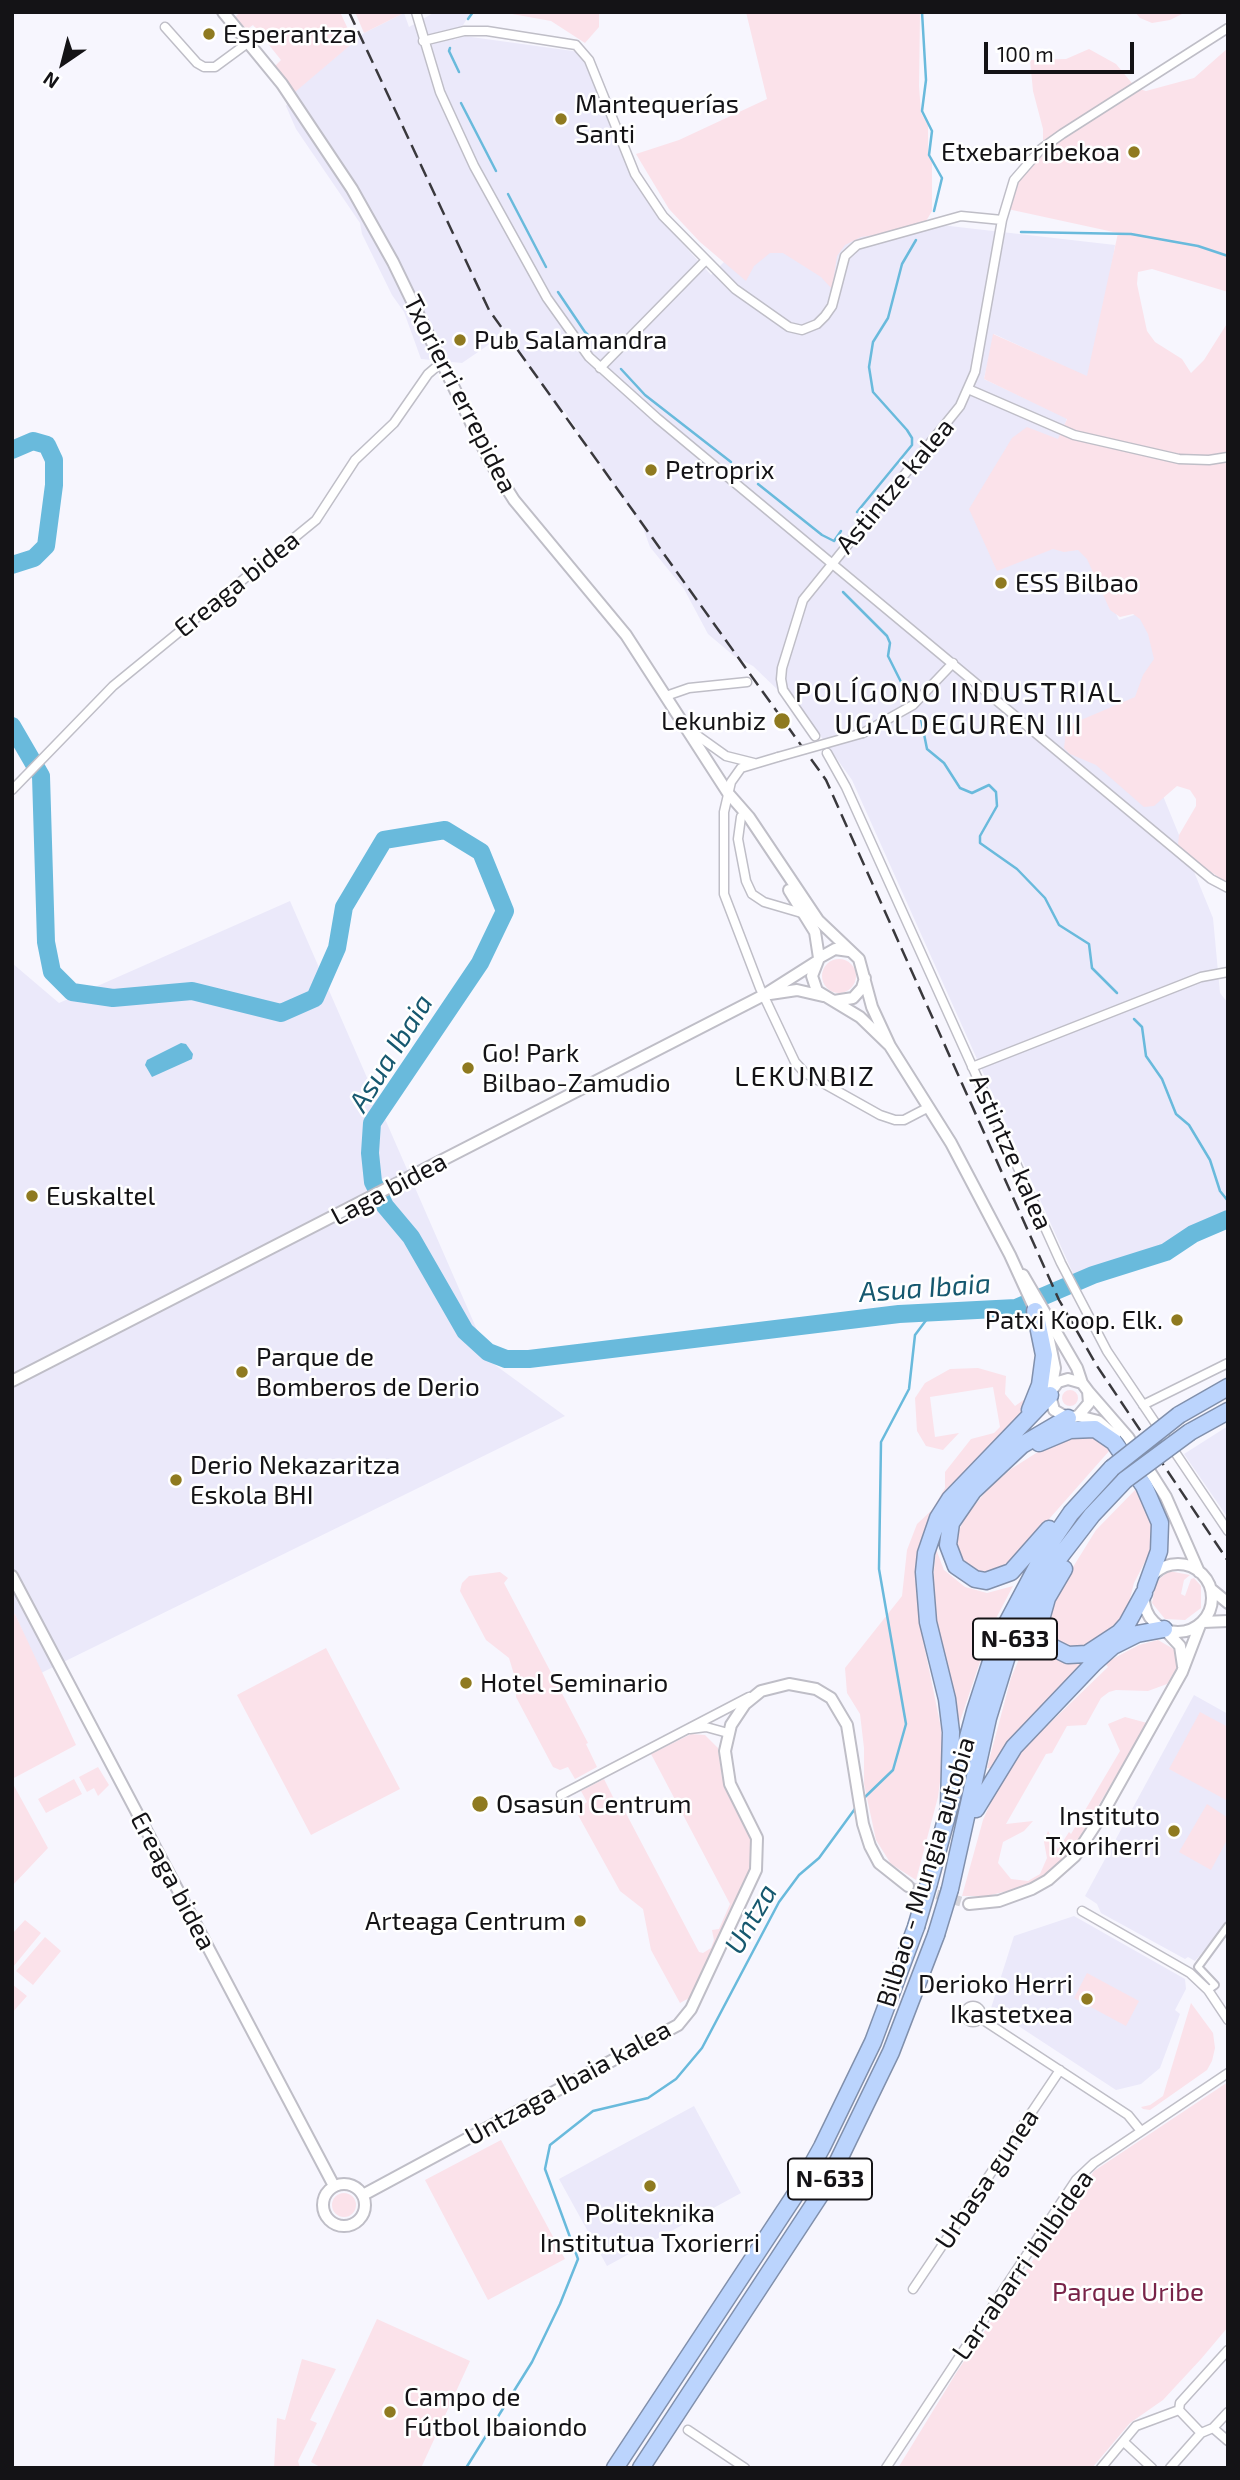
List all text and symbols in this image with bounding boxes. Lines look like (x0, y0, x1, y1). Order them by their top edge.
place label: Esperantza (223, 18, 357, 50)
marker: Esperantza (201, 26, 217, 42)
north arrow (28, 28, 98, 98)
scale bar (988, 28, 1138, 72)
text: 100 m (997, 41, 1054, 66)
text: N (38, 67, 63, 94)
place label: Mantequerías Santi (575, 88, 739, 150)
marker: Mantequerías Santi (553, 111, 569, 127)
place label: Etxebarribekoa (941, 136, 1120, 168)
marker: Etxebarribekoa (1126, 144, 1142, 160)
street label: Txorierri errepidea (397, 290, 523, 498)
place label: Pub Salamandra (474, 324, 667, 356)
marker: Pub Salamandra (452, 332, 468, 348)
street label: Astintze kalea (829, 412, 961, 560)
place label: Petroprix (665, 454, 775, 486)
marker: Petroprix (643, 462, 659, 478)
street label: Ereaga bidea (168, 524, 306, 644)
place label: ESS Bilbao (1015, 567, 1139, 599)
marker: ESS Bilbao (993, 575, 1009, 591)
district label: POLÍGONO INDUSTRIAL UGALDEGUREN III (797, 676, 1121, 742)
place label: Lekunbiz (661, 705, 766, 737)
marker: Lekunbiz (772, 711, 792, 731)
water label: Asua Ibaia (342, 988, 440, 1118)
place label: Go! Park Bilbao-Zamudio (482, 1037, 670, 1098)
marker: Go! Park Bilbao-Zamudio (460, 1060, 476, 1076)
district label: LEKUNBIZ (735, 1060, 875, 1094)
street label: Astintze kalea (963, 1069, 1059, 1235)
street label: Laga bidea (326, 1146, 452, 1232)
place label: Euskaltel (46, 1180, 155, 1212)
marker: Euskaltel (24, 1188, 40, 1204)
water label: Asua Ibaia (858, 1267, 992, 1309)
place label: Patxi Koop. Elk. (985, 1304, 1163, 1336)
marker: Patxi Koop. Elk. (1169, 1312, 1185, 1328)
place label: Parque de Bomberos de Derio (256, 1341, 480, 1402)
marker: Parque de Bomberos de Derio (234, 1364, 250, 1380)
place label: Derio Nekazaritza Eskola BHI (190, 1449, 400, 1510)
marker: Derio Nekazaritza Eskola BHI (168, 1472, 184, 1488)
road number: N-633 (973, 1618, 1057, 1660)
place label: Hotel Seminario (480, 1667, 668, 1699)
marker: Hotel Seminario (458, 1675, 474, 1691)
street label: Bilbao - Mungia autobia (870, 1733, 982, 2011)
place label: Osasun Centrum (496, 1788, 692, 1820)
marker: Osasun Centrum (470, 1794, 490, 1814)
place label: Instituto Txoriherri (1045, 1800, 1160, 1862)
street label: Ereaga bidea (124, 1807, 222, 1955)
marker: Instituto Txoriherri (1166, 1823, 1182, 1839)
water label: Untza (718, 1878, 784, 1960)
place label: Arteaga Centrum (365, 1905, 566, 1937)
marker: Arteaga Centrum (572, 1913, 588, 1929)
place label: Derioko Herri Ikastetxea (918, 1968, 1073, 2030)
marker: Derioko Herri Ikastetxea (1079, 1991, 1095, 2007)
street label: Untzaga Ibaia kalea (460, 2014, 676, 2152)
street label: Urbasa gunea (929, 2103, 1045, 2255)
road number: N-633 (788, 2158, 872, 2200)
street label: Larrabarri ibilbidea (946, 2164, 1100, 2366)
marker: Politeknika Institutua Txorierri (642, 2178, 658, 2194)
place label: Politeknika Institutua Txorierri (540, 2197, 760, 2258)
park label: Parque Uribe (1052, 2276, 1204, 2308)
place label: Campo de Fútbol Ibaiondo (404, 2381, 587, 2442)
marker: Campo de Fútbol Ibaiondo (382, 2404, 398, 2420)

